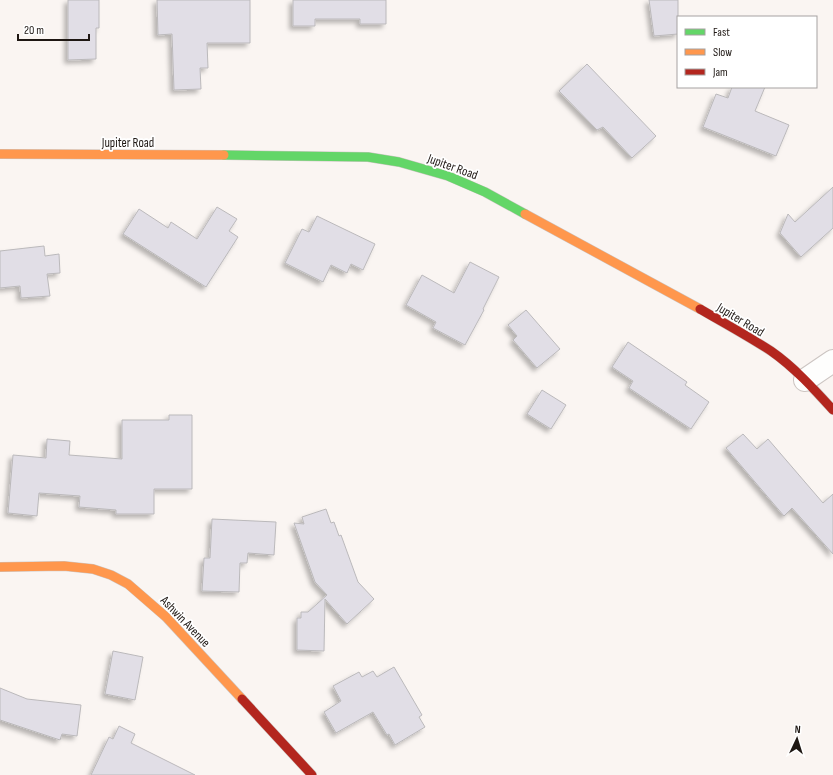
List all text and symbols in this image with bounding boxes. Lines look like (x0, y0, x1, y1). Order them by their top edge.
scale bar (18, 16, 89, 42)
legend (677, 16, 817, 88)
text: 20 m (24, 23, 44, 38)
text: Fast (713, 25, 730, 40)
text: Slow (713, 45, 732, 60)
text: Jam (712, 65, 728, 80)
street label: Jupiter Road (101, 135, 154, 151)
street label: Jupiter Road (424, 150, 480, 183)
street label: Jupiter Road (713, 299, 767, 340)
street label: Ashwin Avenue (156, 592, 214, 651)
north arrow (777, 719, 817, 759)
text: N (794, 723, 801, 736)

